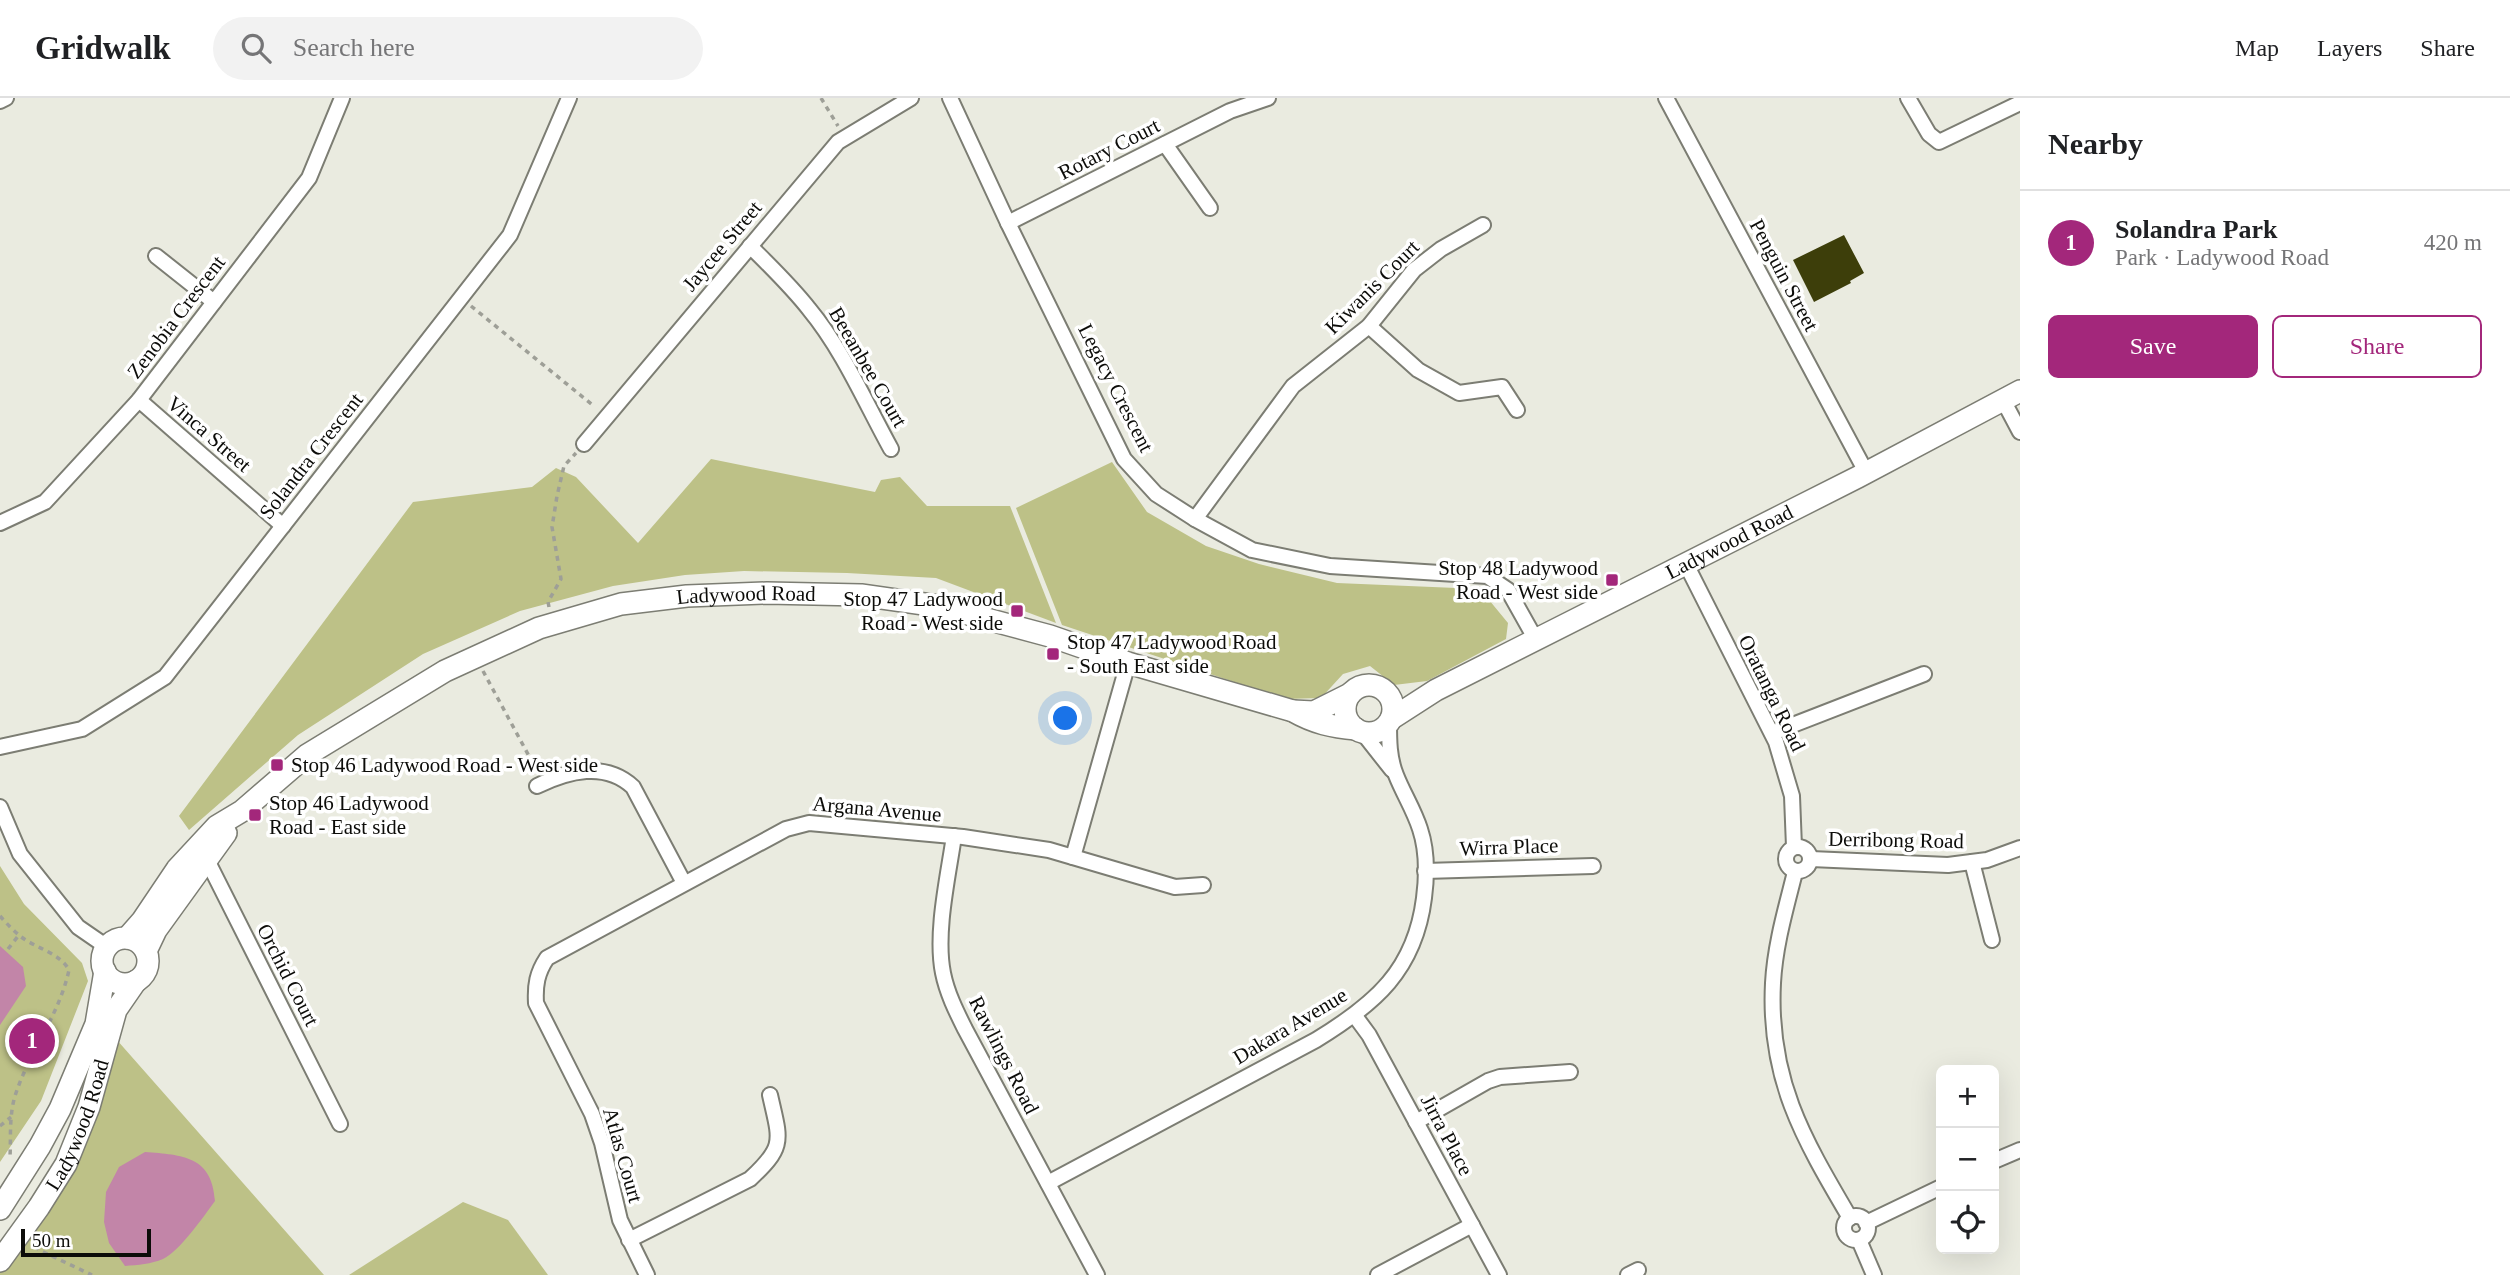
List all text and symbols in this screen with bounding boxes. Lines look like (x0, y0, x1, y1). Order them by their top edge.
search box (213, 17, 703, 80)
icon: search (237, 29, 275, 67)
text: Gridwalk (35, 30, 171, 66)
text: Search here (293, 33, 415, 62)
text: Map (2235, 35, 2279, 61)
text: Layers (2317, 35, 2382, 61)
text: Share (2420, 35, 2475, 61)
street label: Rotary Court (1054, 113, 1164, 185)
text: Nearby (2048, 127, 2143, 160)
street label: Jaycee Street (677, 196, 767, 296)
street label: Penguin Street (1745, 215, 1824, 335)
text: Solandra Park (2115, 215, 2278, 244)
text: 1 (2065, 230, 2077, 255)
text: 420 m (2424, 230, 2482, 255)
street label: Kiwanis Court (1320, 235, 1424, 339)
text: Park · Ladywood Road (2115, 245, 2329, 270)
street label: Zenobia Crescent (122, 251, 230, 383)
street label: Beeanbee Court (824, 303, 912, 431)
button: Save (2048, 315, 2258, 378)
button: Share (2272, 315, 2482, 378)
street label: Legacy Crescent (1073, 320, 1159, 456)
street label: Solandra Crescent (254, 388, 368, 524)
street label: Vinca Street (162, 391, 256, 477)
street label: Ladywood Road (1662, 500, 1797, 584)
place label: Stop 48 Ladywood Road - West side (1438, 556, 1598, 604)
marker: Stop 48 Ladywood Road - West side (1604, 572, 1620, 588)
street label: Ladywood Road (675, 581, 817, 609)
place label: Stop 47 Ladywood Road - West side (843, 587, 1003, 635)
marker: Stop 47 Ladywood Road - West side (1009, 603, 1025, 619)
place label: Stop 47 Ladywood Road - South East side (1067, 630, 1277, 678)
street label: Oratanga Road (1733, 631, 1811, 756)
marker: Stop 47 Ladywood Road - South East side (1045, 646, 1061, 662)
your location (1048, 701, 1082, 735)
place label: Stop 46 Ladywood Road - West side (291, 753, 598, 777)
marker: Stop 46 Ladywood Road - West side (269, 757, 285, 773)
place label: Stop 46 Ladywood Road - East side (269, 791, 429, 839)
street label: Argana Avenue (812, 791, 942, 827)
marker: Stop 46 Ladywood Road - East side (247, 807, 263, 823)
street label: Derribong Road (1828, 827, 1965, 853)
street label: Wirra Place (1459, 833, 1559, 861)
street label: Orchid Court (252, 920, 324, 1030)
street label: Dakara Avenue (1229, 983, 1351, 1069)
street label: Rawlings Road (964, 992, 1044, 1118)
pin: 1 (9, 1015, 55, 1067)
street label: Ladywood Road (40, 1056, 114, 1195)
map controls (1936, 1065, 1999, 1254)
button: + (1936, 1065, 1999, 1128)
street label: Jirra Place (1416, 1090, 1478, 1180)
street label: Atlas Court (598, 1105, 648, 1205)
button: − (1936, 1128, 1999, 1191)
button: locate (1936, 1191, 1999, 1254)
scale bar (21, 1226, 150, 1258)
text: 50 m (32, 1230, 71, 1251)

